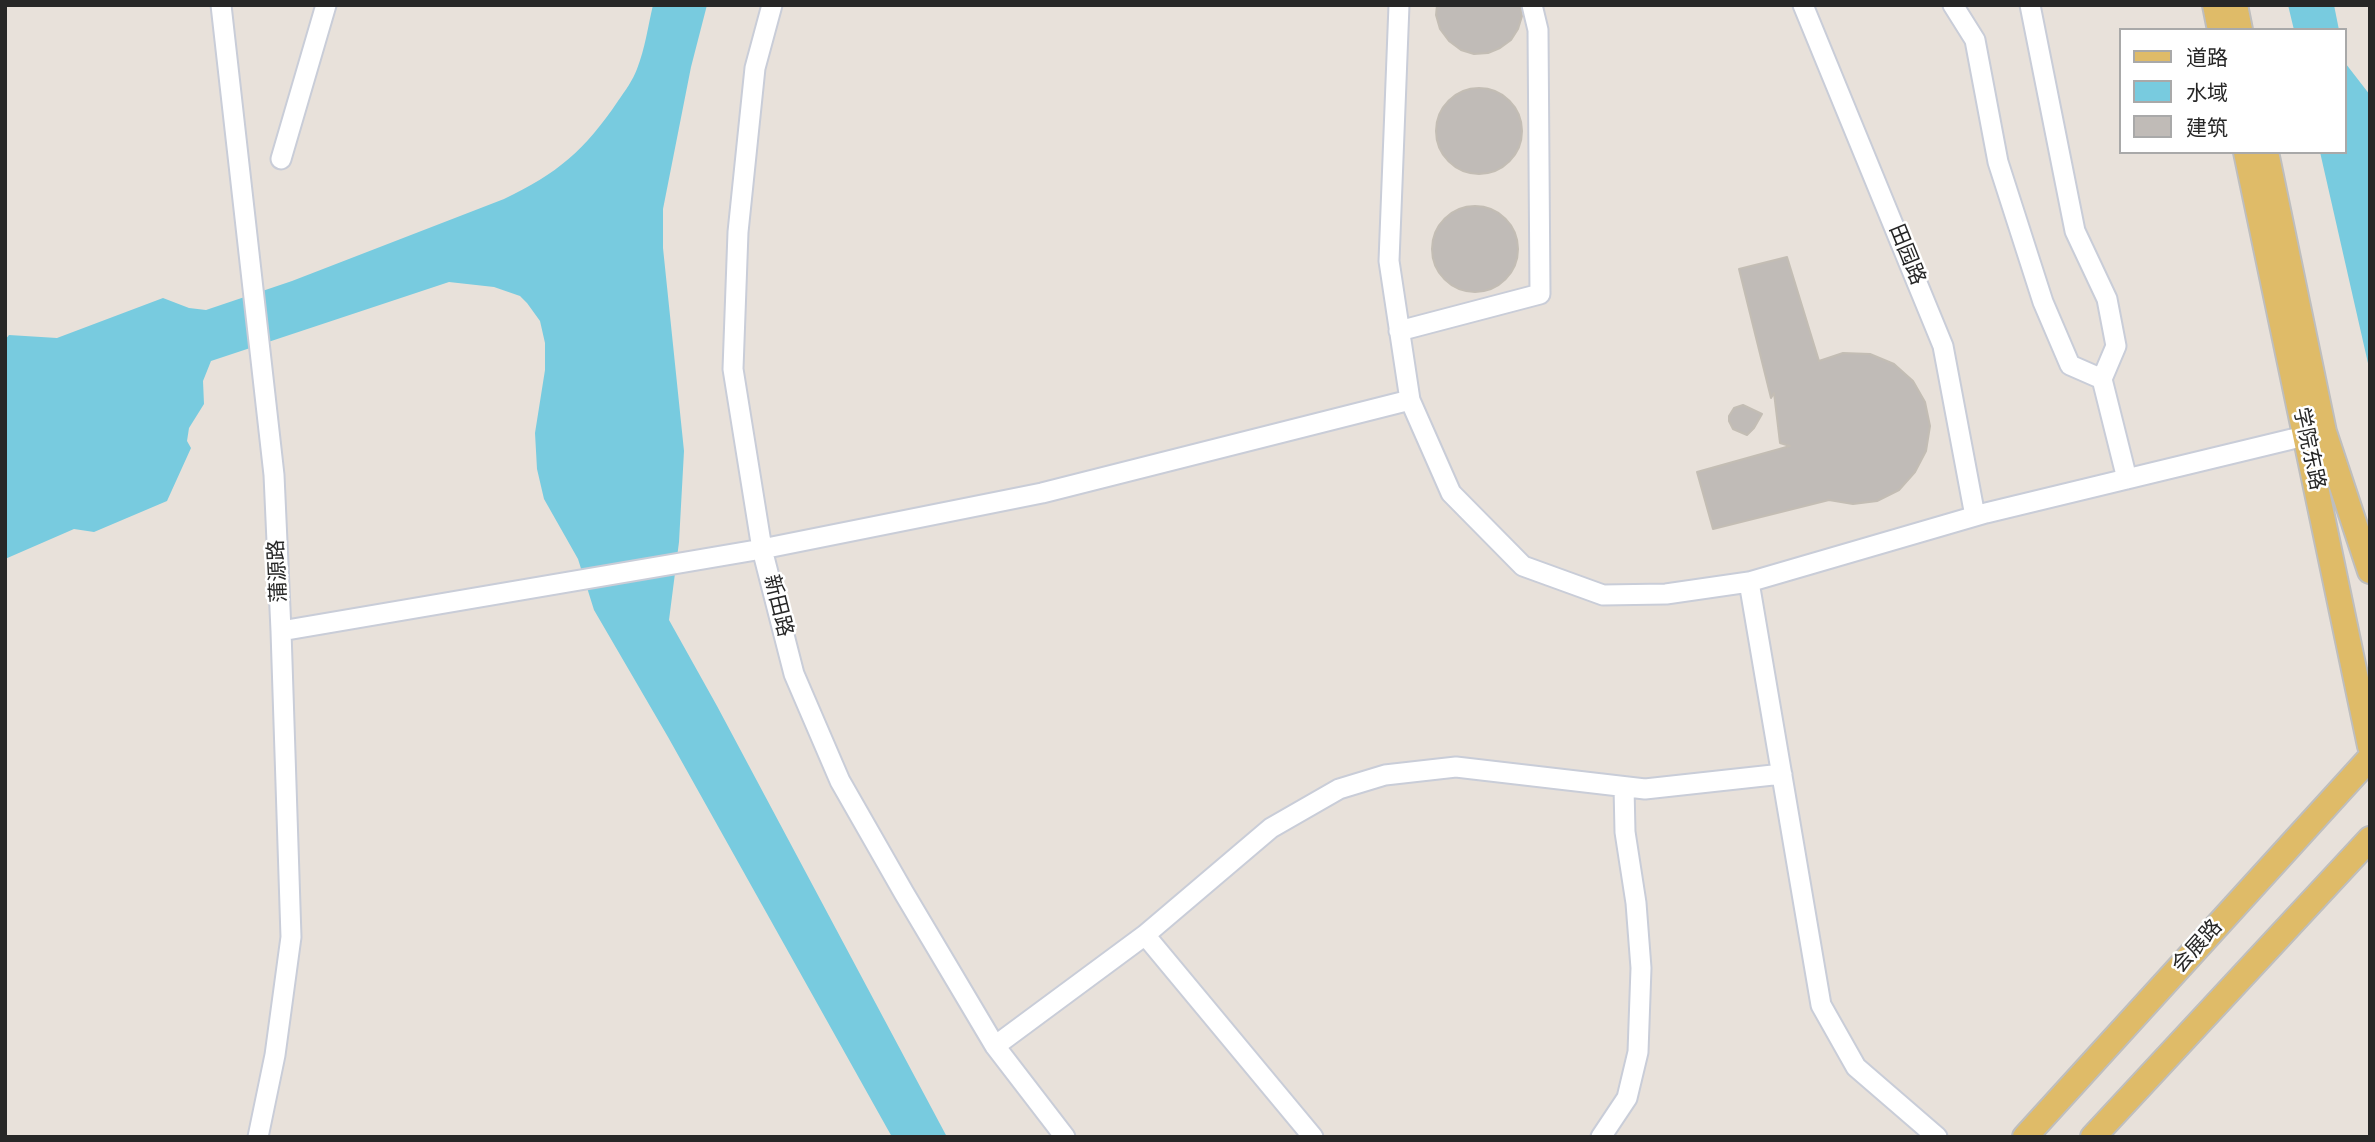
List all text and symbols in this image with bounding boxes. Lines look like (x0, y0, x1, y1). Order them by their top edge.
legend (2120, 28, 2347, 154)
text: 道路 (2186, 41, 2228, 73)
text: 水域 (2186, 76, 2228, 108)
text: 建筑 (2186, 111, 2228, 143)
street label: 田园路 (1883, 221, 1929, 289)
street label: 学院东路 (2287, 405, 2329, 493)
street label: 蒲源路 (265, 539, 293, 603)
street label: 新田路 (757, 572, 797, 640)
street label: 会展路 (2168, 915, 2228, 979)

